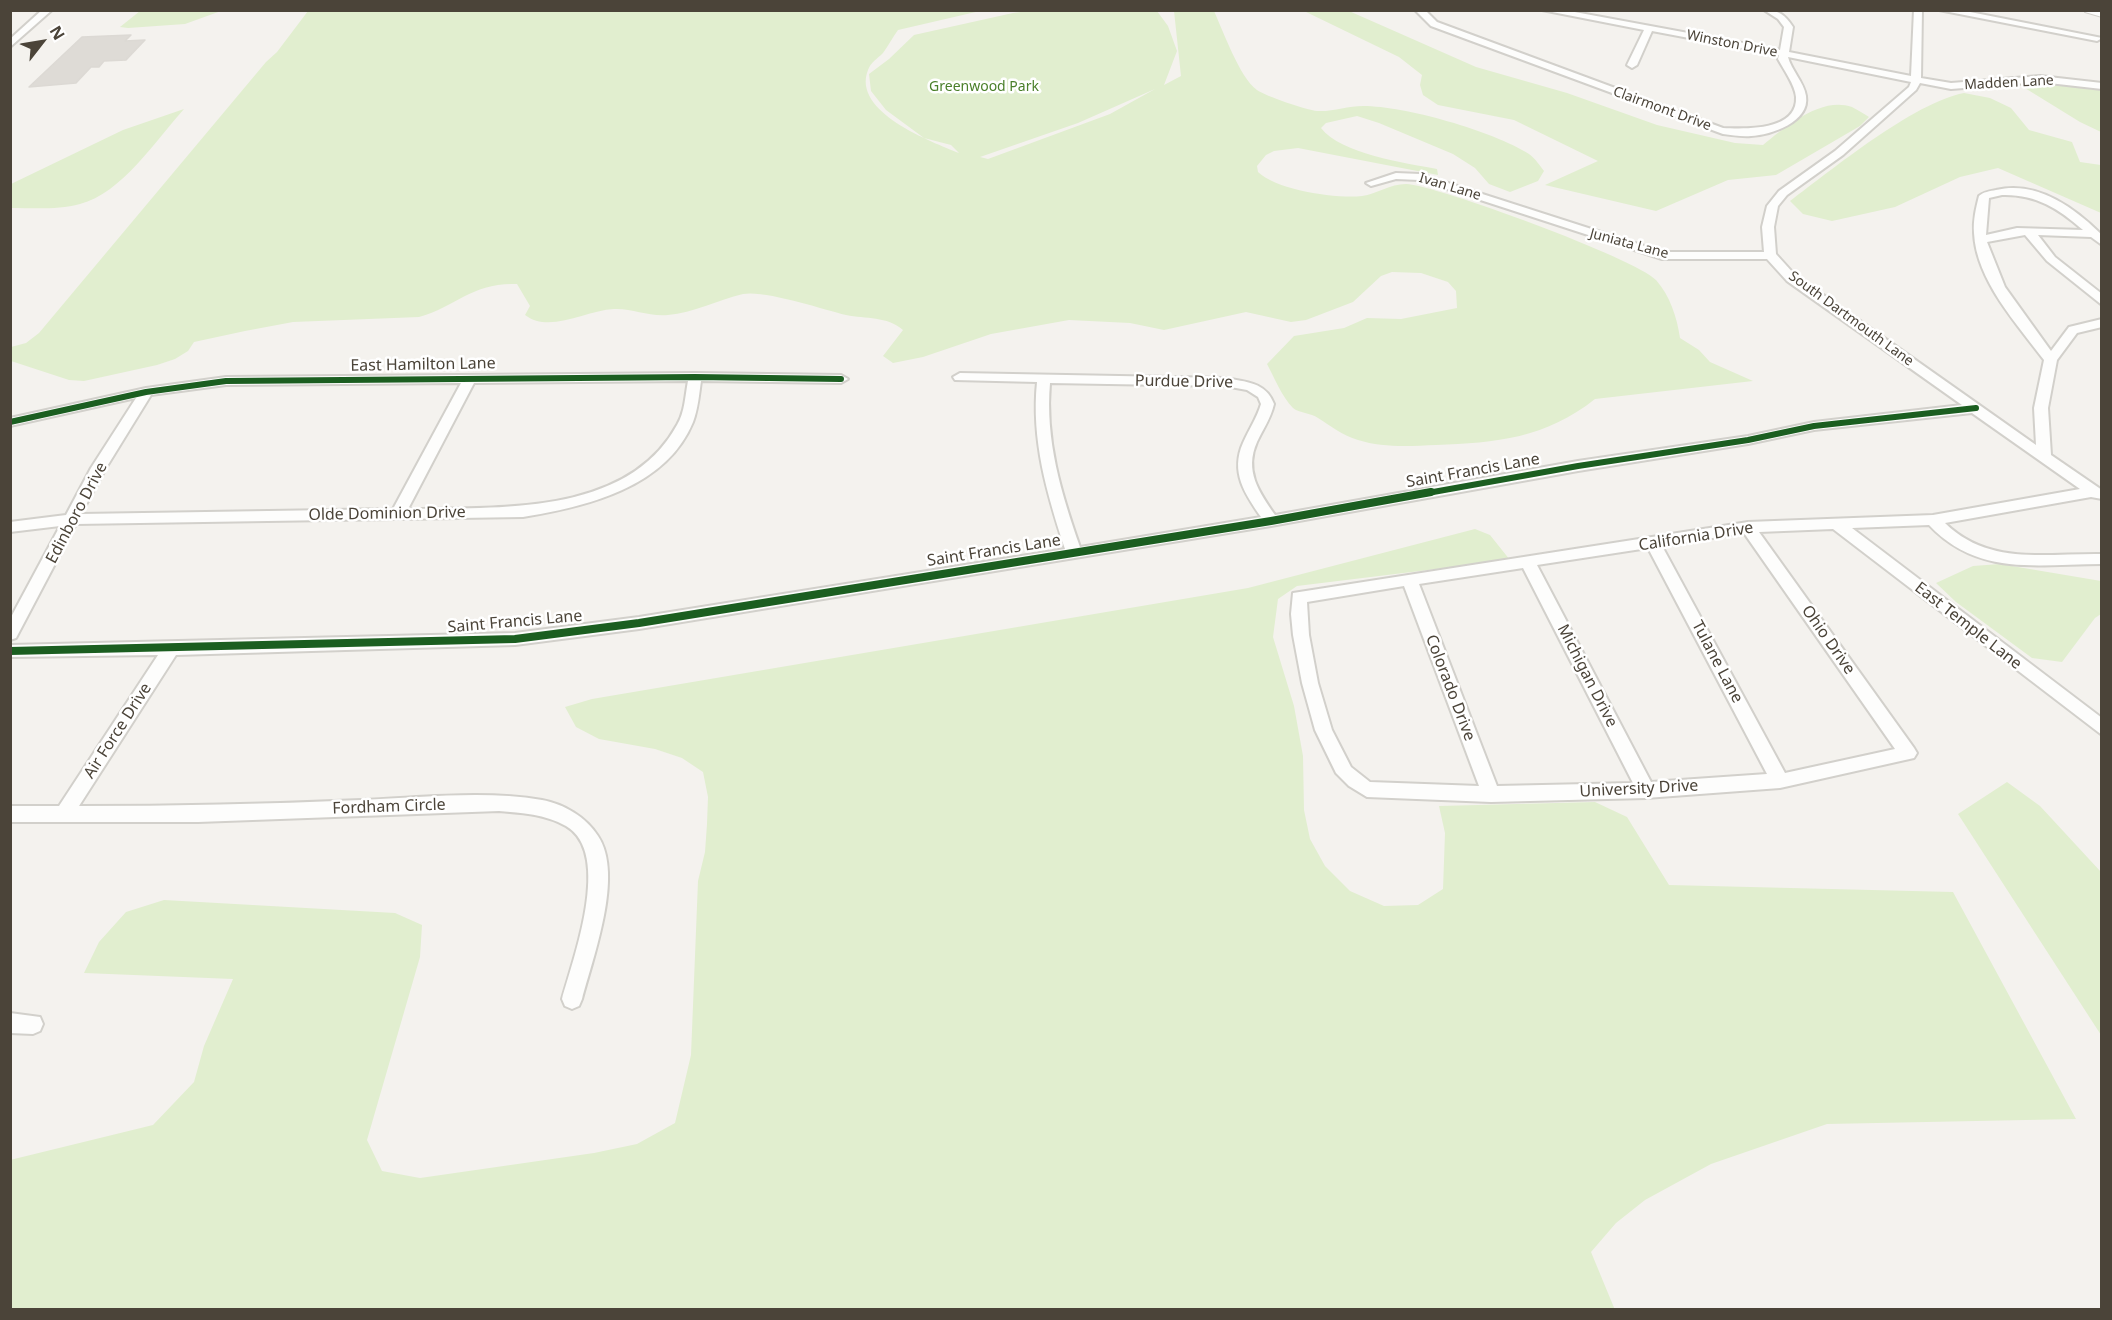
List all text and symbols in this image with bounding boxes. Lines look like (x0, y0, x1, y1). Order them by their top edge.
north arrow (12, 12, 72, 72)
text: N (45, 21, 70, 44)
street label: Winston Drive (1685, 27, 1779, 61)
street label: Madden Lane (1964, 72, 2054, 94)
park label: Greenwood Park (929, 79, 1039, 95)
street label: Clairmont Drive (1611, 83, 1713, 135)
street label: Ivan Lane (1417, 170, 1483, 204)
street label: Juniata Lane (1588, 225, 1670, 263)
street label: South Dartmouth Lane (1785, 268, 1917, 370)
street label: East Hamilton Lane (350, 354, 496, 376)
street label: Purdue Drive (1135, 372, 1233, 392)
street label: Saint Francis Lane (1405, 450, 1541, 492)
street label: Edinboro Drive (42, 459, 112, 567)
street label: Olde Dominion Drive (308, 503, 466, 525)
street label: California Drive (1637, 518, 1755, 556)
street label: Saint Francis Lane (926, 531, 1062, 571)
street label: East Temple Lane (1911, 578, 2025, 674)
street label: Ohio Drive (1797, 602, 1859, 678)
street label: Saint Francis Lane (447, 607, 583, 637)
street label: Tulane Lane (1687, 618, 1747, 706)
street label: Michigan Drive (1553, 621, 1621, 731)
street label: Colorado Drive (1421, 632, 1479, 744)
street label: Air Force Drive (80, 680, 156, 782)
street label: University Drive (1579, 776, 1699, 802)
street label: Fordham Circle (332, 795, 446, 819)

